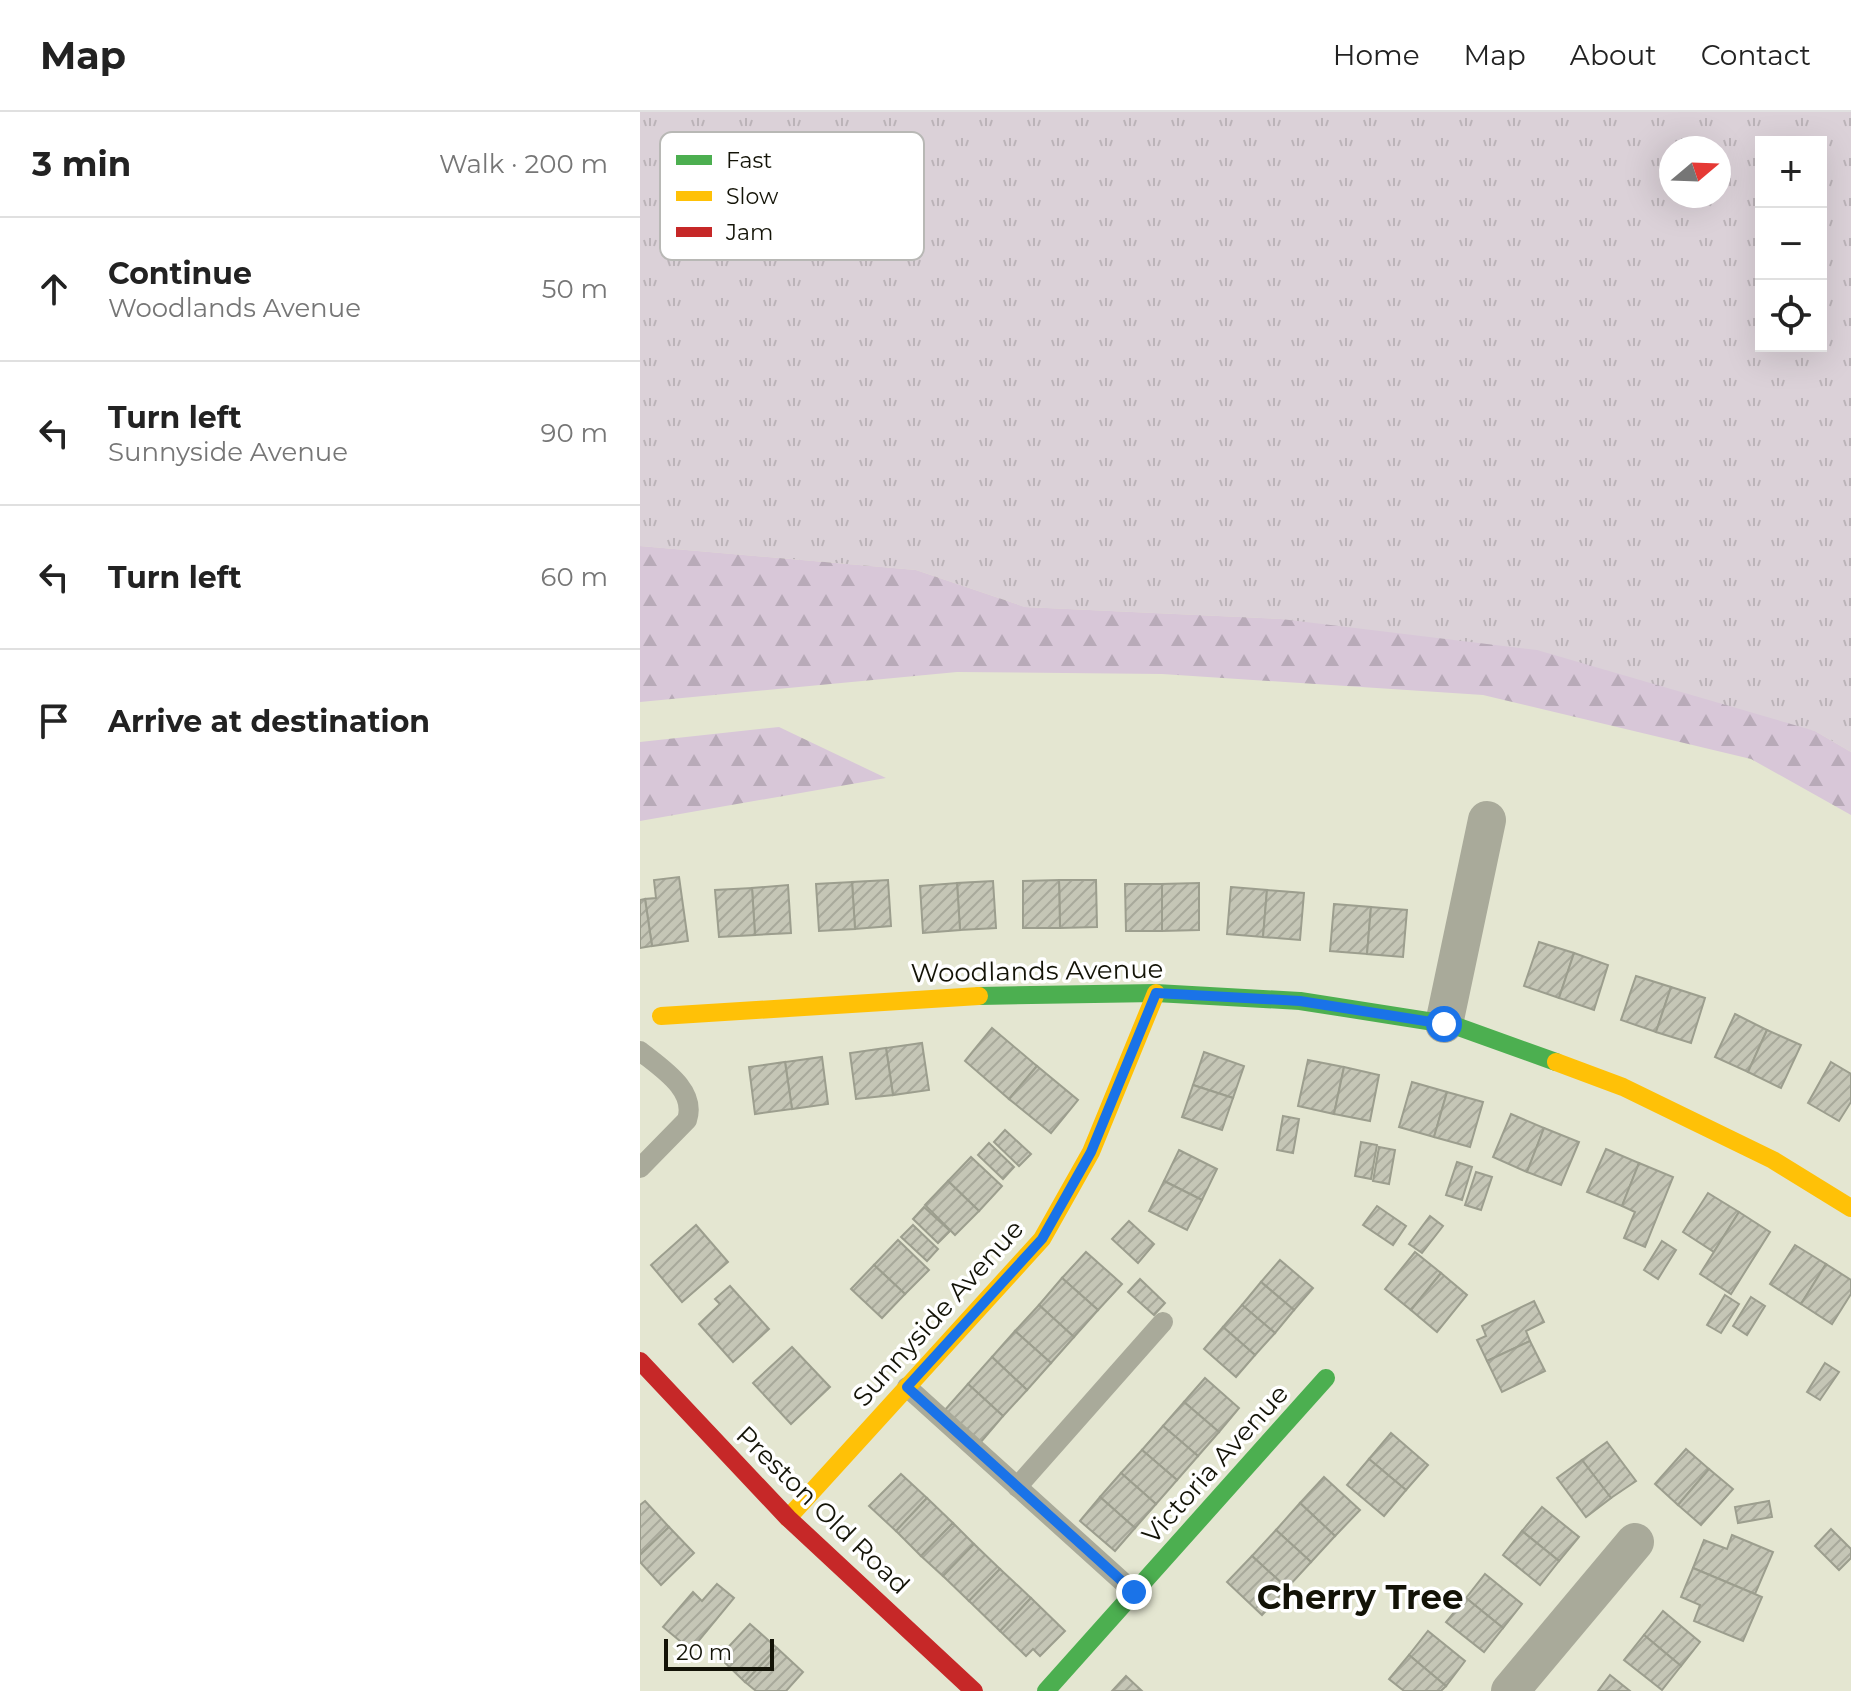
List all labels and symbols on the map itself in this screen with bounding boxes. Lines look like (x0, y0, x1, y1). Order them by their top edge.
legend (660, 132, 924, 260)
north arrow (1659, 136, 1731, 208)
text: Fast (726, 147, 772, 174)
text: Slow (726, 183, 779, 210)
text: Jam (725, 219, 773, 246)
street label: Woodlands Avenue (910, 953, 1164, 989)
route start (1426, 1006, 1462, 1042)
street label: Sunnyside Avenue (846, 1213, 1030, 1413)
street label: Victoria Avenue (1135, 1378, 1295, 1550)
street label: Preston Old Road (730, 1419, 916, 1601)
route end (1116, 1574, 1152, 1610)
district label: Cherry Tree (1257, 1576, 1463, 1618)
scale bar (664, 1635, 774, 1671)

